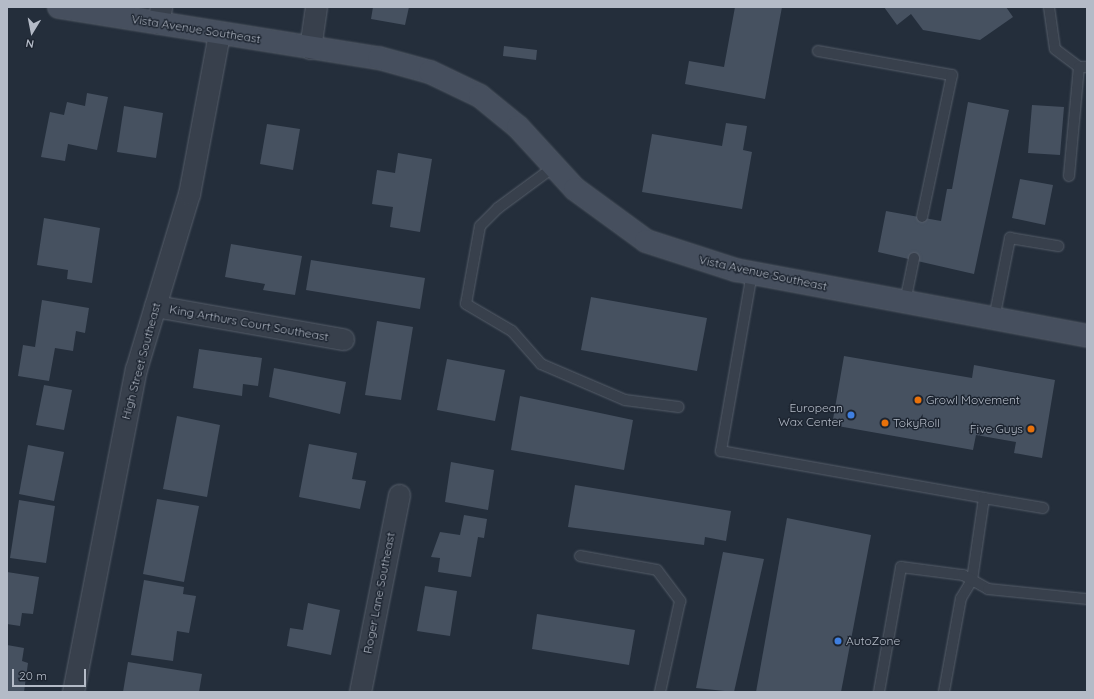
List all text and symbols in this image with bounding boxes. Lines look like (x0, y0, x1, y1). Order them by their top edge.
north arrow (12, 12, 52, 52)
street label: Vista Avenue Southeast (130, 12, 262, 46)
text: N (25, 36, 35, 51)
street label: Vista Avenue Southeast (698, 252, 828, 294)
street label: High Street Southeast (118, 301, 164, 421)
street label: King Arthurs Court Southeast (168, 302, 330, 344)
place label: Growl Movement (926, 393, 1020, 407)
marker: Growl Movement (913, 395, 923, 405)
place label: European Wax Center (778, 401, 843, 429)
marker: European Wax Center (846, 410, 856, 420)
place label: TokyRoll (893, 416, 940, 430)
marker: TokyRoll (880, 418, 890, 428)
place label: Five Guys (970, 422, 1023, 436)
marker: Five Guys (1026, 424, 1036, 434)
street label: Roger Lane Southeast (360, 531, 398, 655)
place label: AutoZone (846, 634, 900, 648)
marker: AutoZone (833, 636, 843, 646)
scale bar (14, 661, 88, 687)
text: 20 m (19, 668, 47, 683)

